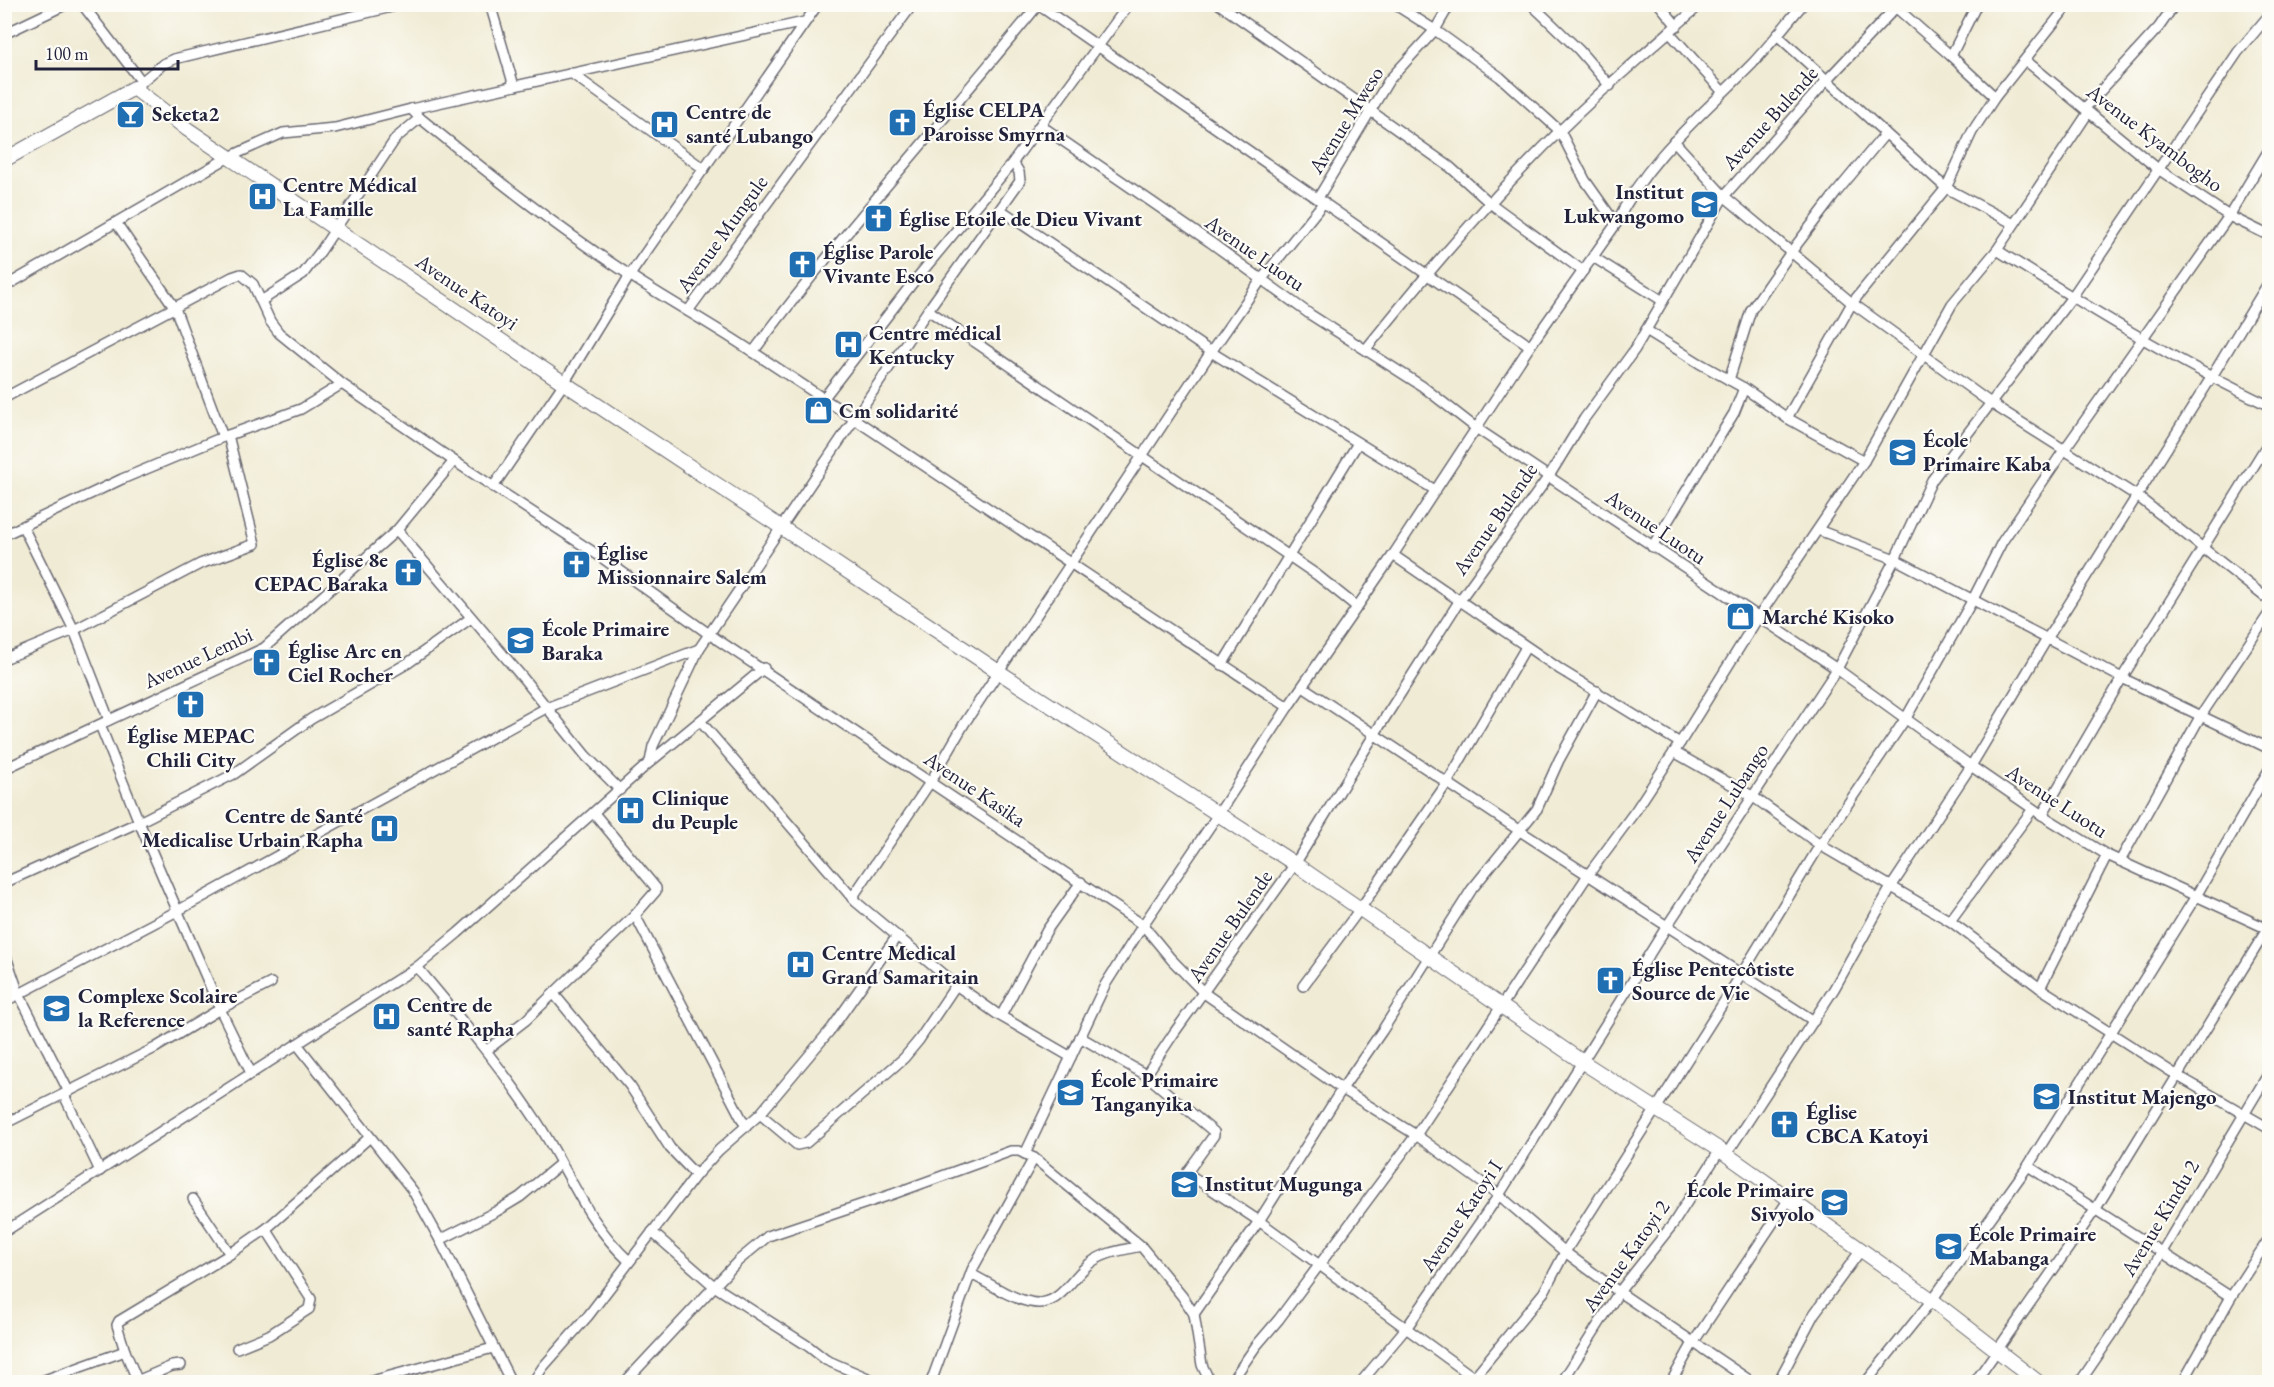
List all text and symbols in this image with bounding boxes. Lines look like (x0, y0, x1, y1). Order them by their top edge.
scale bar (36, 33, 178, 71)
text: 100 m (45, 42, 89, 65)
street label: Avenue Bulende (1715, 60, 1823, 176)
street label: Avenue Mweso (1301, 61, 1389, 179)
street label: Avenue Kyambogho (2081, 77, 2229, 198)
place label: Église CELPA Paroisse Smyrna (923, 96, 1066, 147)
bar icon: Seketa2 (115, 98, 147, 130)
place label: Centre de santé Lubango (686, 98, 814, 149)
place label: Seketa2 (152, 100, 219, 127)
church icon: Église CELPA Paroisse Smyrna (886, 106, 918, 138)
hospital icon: Centre de santé Lubango (649, 108, 681, 140)
street label: Avenue Mungule (669, 170, 773, 299)
place label: Centre Médical La Famille (283, 171, 417, 222)
place label: Institut Lukwangomo (1564, 178, 1684, 229)
hospital icon: Centre Médical La Famille (246, 181, 278, 213)
school or university icon: Institut Lukwangomo (1689, 188, 1721, 220)
church icon: Église Etoile de Dieu Vivant (862, 203, 894, 235)
place label: Église Etoile de Dieu Vivant (899, 205, 1142, 232)
street label: Avenue Luotu (1199, 208, 1310, 297)
place label: Église Parole Vivante Esco (823, 238, 935, 289)
street label: Avenue Katoyi (410, 247, 524, 336)
church icon: Église Parole Vivante Esco (786, 248, 818, 280)
place label: Centre médical Kentucky (869, 319, 1001, 370)
hospital icon: Centre médical Kentucky (832, 329, 864, 361)
shop icon: Cm solidarité (802, 395, 834, 427)
place label: Cm solidarité (839, 397, 958, 424)
place label: École Primaire Kaba (1923, 426, 2052, 477)
school or university icon: École Primaire Kaba (1886, 436, 1918, 468)
street label: Avenue Bulende (1445, 457, 1543, 581)
street label: Avenue Luotu (1600, 482, 1712, 570)
place label: Église Missionnaire Salem (597, 539, 767, 590)
place label: Église 8e CEPAC Baraka (255, 546, 389, 597)
church icon: Église Missionnaire Salem (560, 549, 592, 581)
church icon: Église 8e CEPAC Baraka (393, 556, 425, 588)
shop icon: Marché Kisoko (1725, 601, 1757, 633)
place label: Marché Kisoko (1762, 603, 1894, 630)
place label: École Primaire Baraka (542, 615, 670, 666)
street label: Avenue Lembi (138, 621, 257, 695)
school or university icon: École Primaire Baraka (505, 625, 537, 657)
place label: Église Arc en Ciel Rocher (288, 637, 402, 688)
church icon: Église Arc en Ciel Rocher (251, 647, 283, 679)
church icon: Église MEPAC Chili City (175, 689, 207, 721)
place label: Église MEPAC Chili City (127, 722, 255, 773)
street label: Avenue Lubango (1676, 738, 1774, 868)
street label: Avenue Kasika (918, 744, 1032, 833)
street label: Avenue Luotu (2000, 757, 2113, 843)
place label: Clinique du Peuple (652, 784, 738, 835)
hospital icon: Clinique du Peuple (615, 794, 647, 826)
place label: Centre de Santé Medicalise Urbain Rapha (142, 802, 364, 853)
hospital icon: Centre de Santé Medicalise Urbain Rapha (368, 812, 400, 844)
street label: Avenue Bulende (1180, 864, 1278, 988)
place label: Centre Medical Grand Samaritain (822, 939, 979, 990)
hospital icon: Centre Medical Grand Samaritain (785, 949, 817, 981)
place label: Église Pentecôtiste Source de Vie (1632, 955, 1795, 1006)
church icon: Église Pentecôtiste Source de Vie (1595, 965, 1627, 997)
place label: Complexe Scolaire la Reference (78, 982, 238, 1033)
place label: Centre de santé Rapha (407, 991, 515, 1042)
school or university icon: Complexe Scolaire la Reference (41, 992, 73, 1024)
hospital icon: Centre de santé Rapha (370, 1001, 402, 1033)
place label: École Primaire Tanganyika (1091, 1066, 1219, 1117)
school or university icon: École Primaire Tanganyika (1054, 1076, 1086, 1108)
school or university icon: Institut Majengo (2031, 1081, 2063, 1113)
place label: Institut Majengo (2068, 1083, 2217, 1110)
place label: Église CBCA Katoyi (1806, 1098, 1928, 1149)
church icon: Église CBCA Katoyi (1769, 1108, 1801, 1140)
street label: Avenue Katoyi I (1413, 1155, 1508, 1278)
street label: Avenue Kindu 2 (2114, 1155, 2205, 1282)
school or university icon: Institut Mugunga (1168, 1168, 1200, 1200)
place label: Institut Mugunga (1205, 1170, 1363, 1197)
place label: École Primaire Sivyolo (1687, 1176, 1814, 1227)
school or university icon: École Primaire Sivyolo (1819, 1186, 1851, 1218)
street label: Avenue Katoyi 2 (1575, 1194, 1675, 1318)
place label: École Primaire Mabanga (1969, 1220, 2097, 1271)
school or university icon: École Primaire Mabanga (1932, 1230, 1964, 1262)

